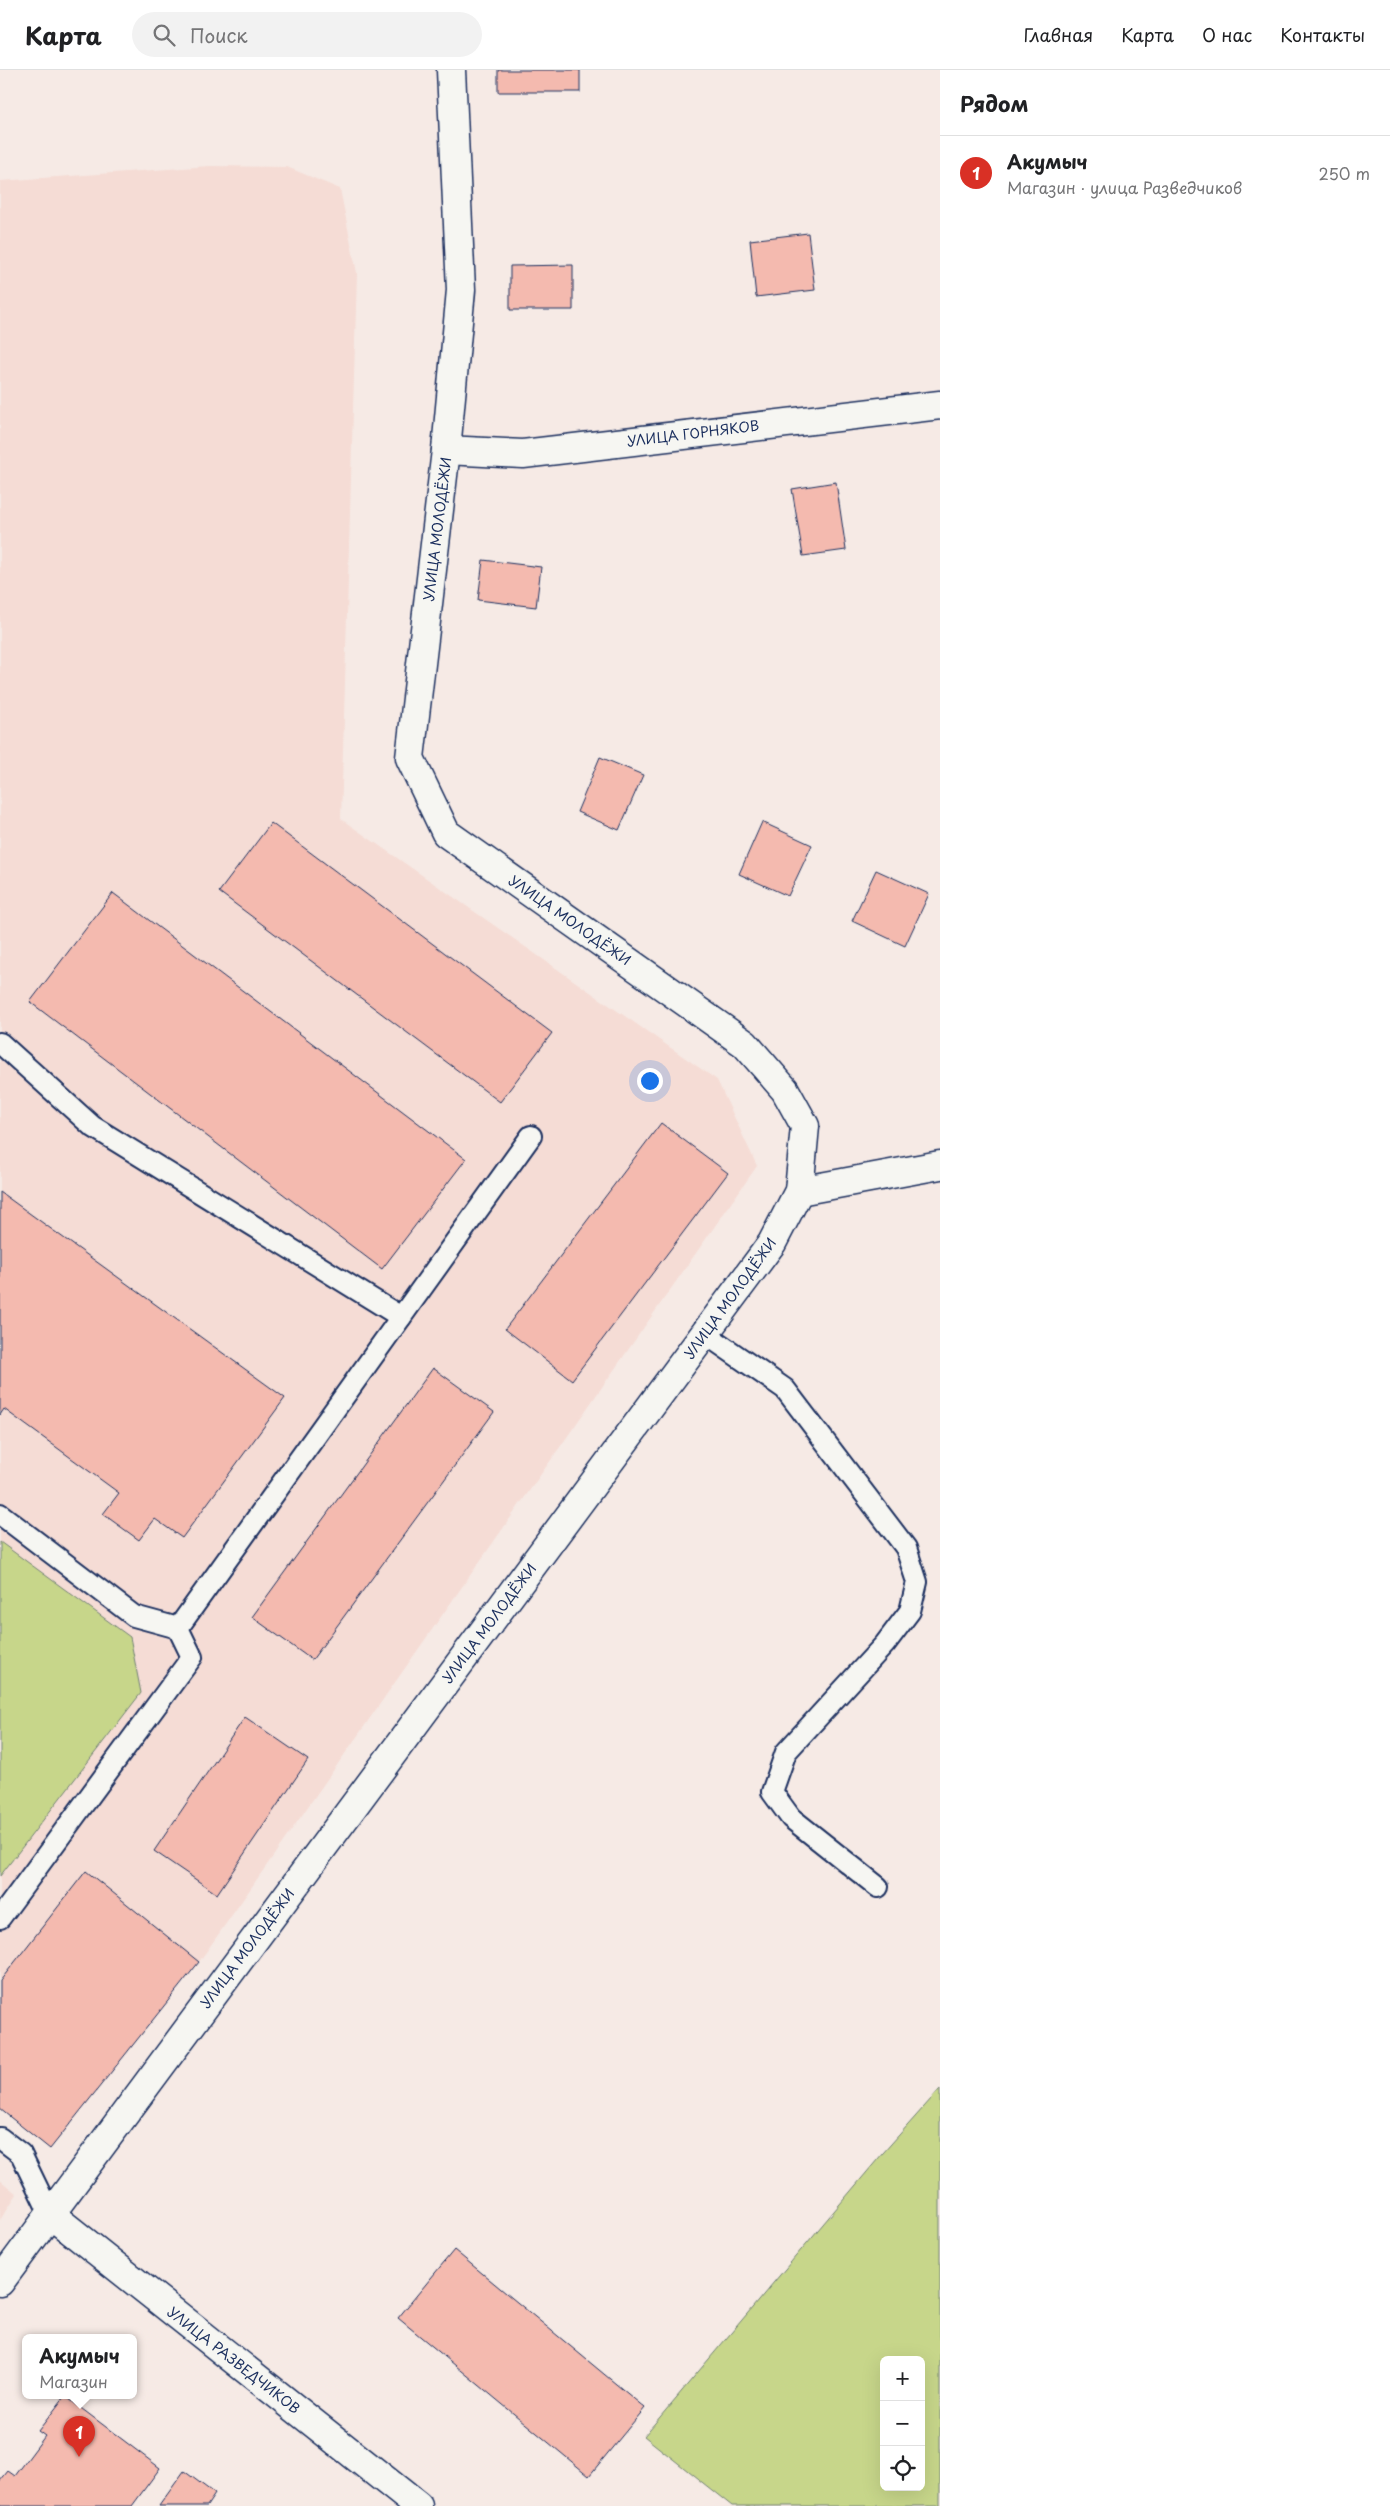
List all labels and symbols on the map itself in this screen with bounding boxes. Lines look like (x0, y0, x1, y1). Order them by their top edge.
street label: УЛИЦА ГОРНЯКОВ (626, 414, 760, 452)
street label: УЛИЦА МОЛОДЁЖИ (418, 456, 456, 602)
street label: УЛИЦА МОЛОДЁЖИ (505, 870, 635, 970)
your location (637, 1068, 663, 1094)
street label: УЛИЦА МОЛОДЁЖИ (679, 1233, 781, 1363)
street label: УЛИЦА МОЛОДЁЖИ (437, 1559, 541, 1687)
street label: УЛИЦА МОЛОДЁЖИ (195, 1884, 299, 2012)
street label: УЛИЦА РАЗВЕДЧИКОВ (163, 2301, 305, 2419)
pin: 1 (63, 2416, 95, 2457)

